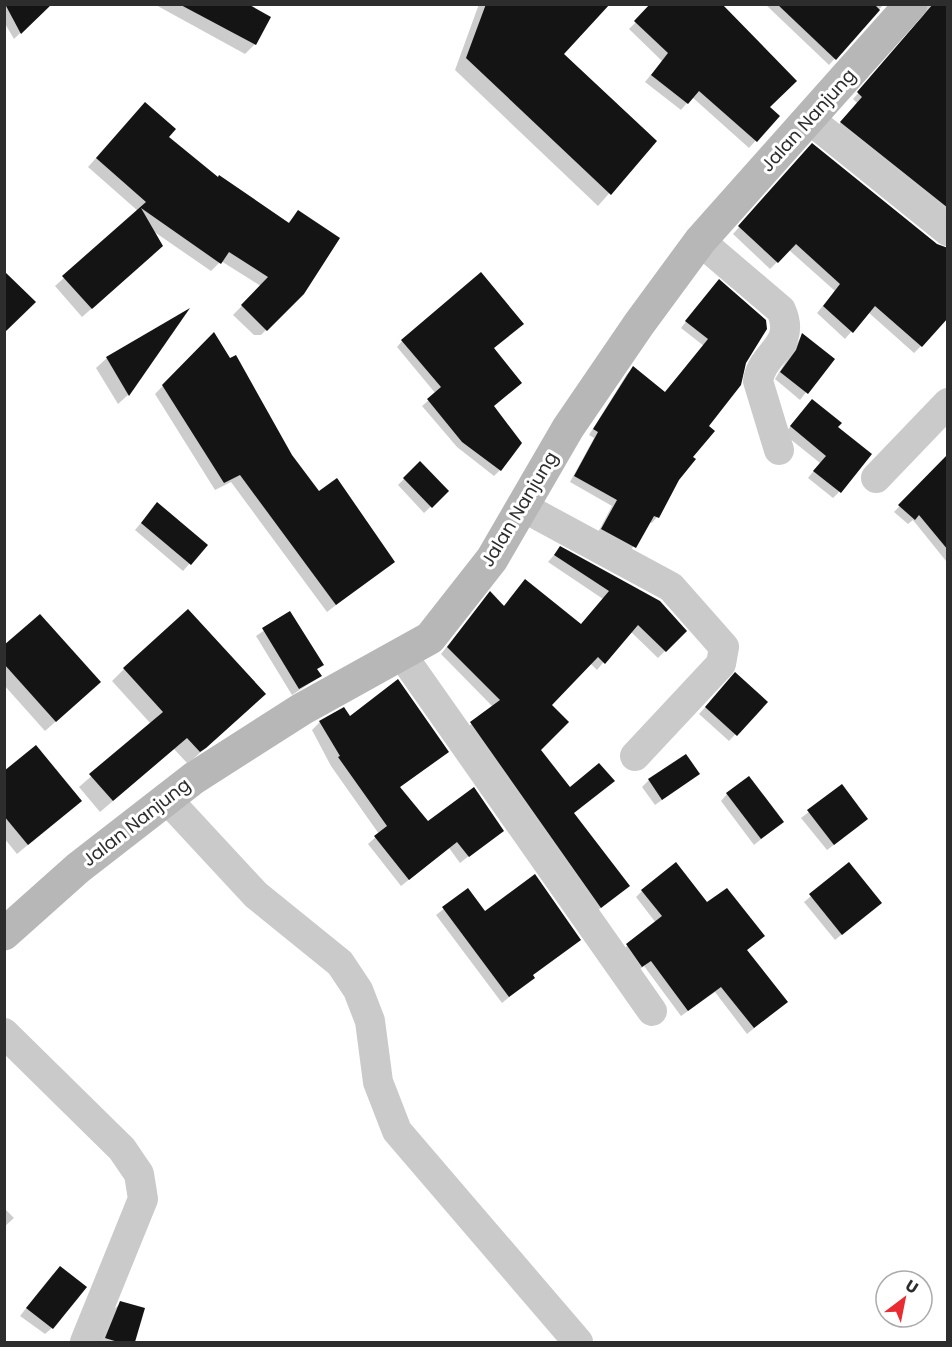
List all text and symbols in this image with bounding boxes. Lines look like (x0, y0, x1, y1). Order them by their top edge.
street label: Jalan Nanjung (755, 63, 861, 177)
street label: Jalan Nanjung (475, 447, 563, 571)
street label: Jalan Nanjung (77, 772, 195, 872)
north arrow (874, 1269, 934, 1329)
text: U (901, 1274, 923, 1299)

